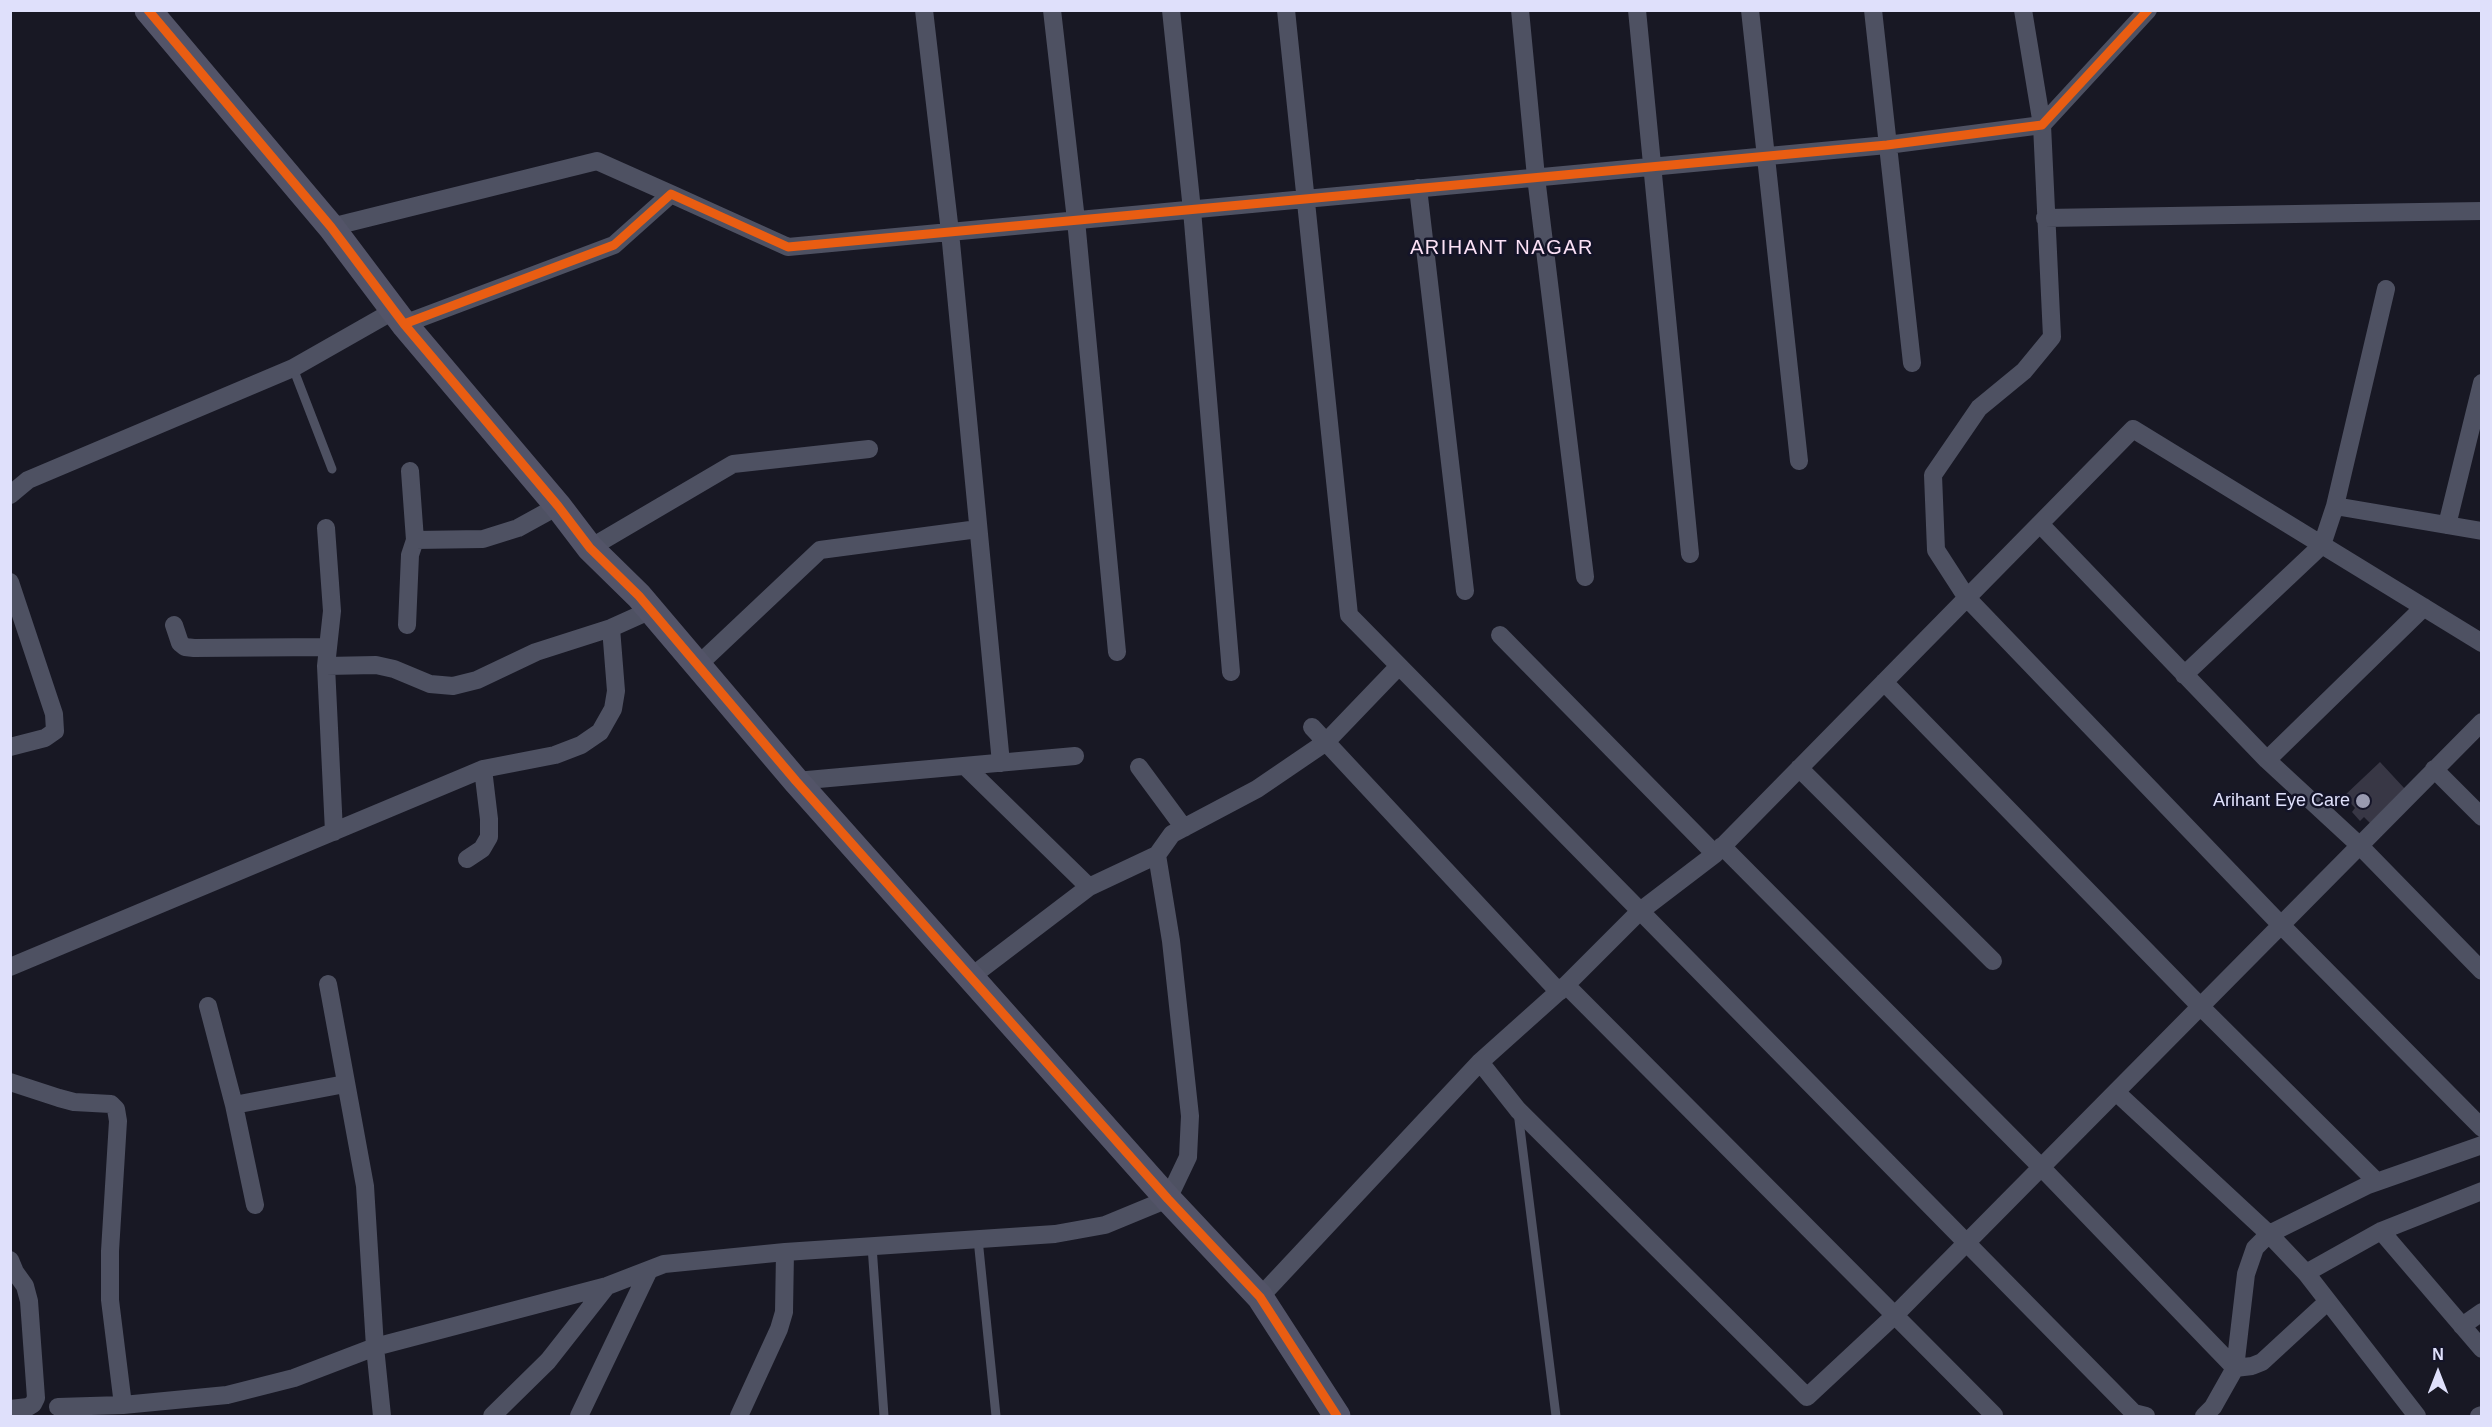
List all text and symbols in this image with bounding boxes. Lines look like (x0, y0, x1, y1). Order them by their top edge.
district label: ARIHANT NAGAR (1410, 236, 1594, 260)
place label: Arihant Eye Care (2213, 790, 2350, 812)
marker: Arihant Eye Care (2354, 792, 2372, 810)
north arrow (2408, 1343, 2468, 1403)
text: N (2432, 1346, 2444, 1363)

